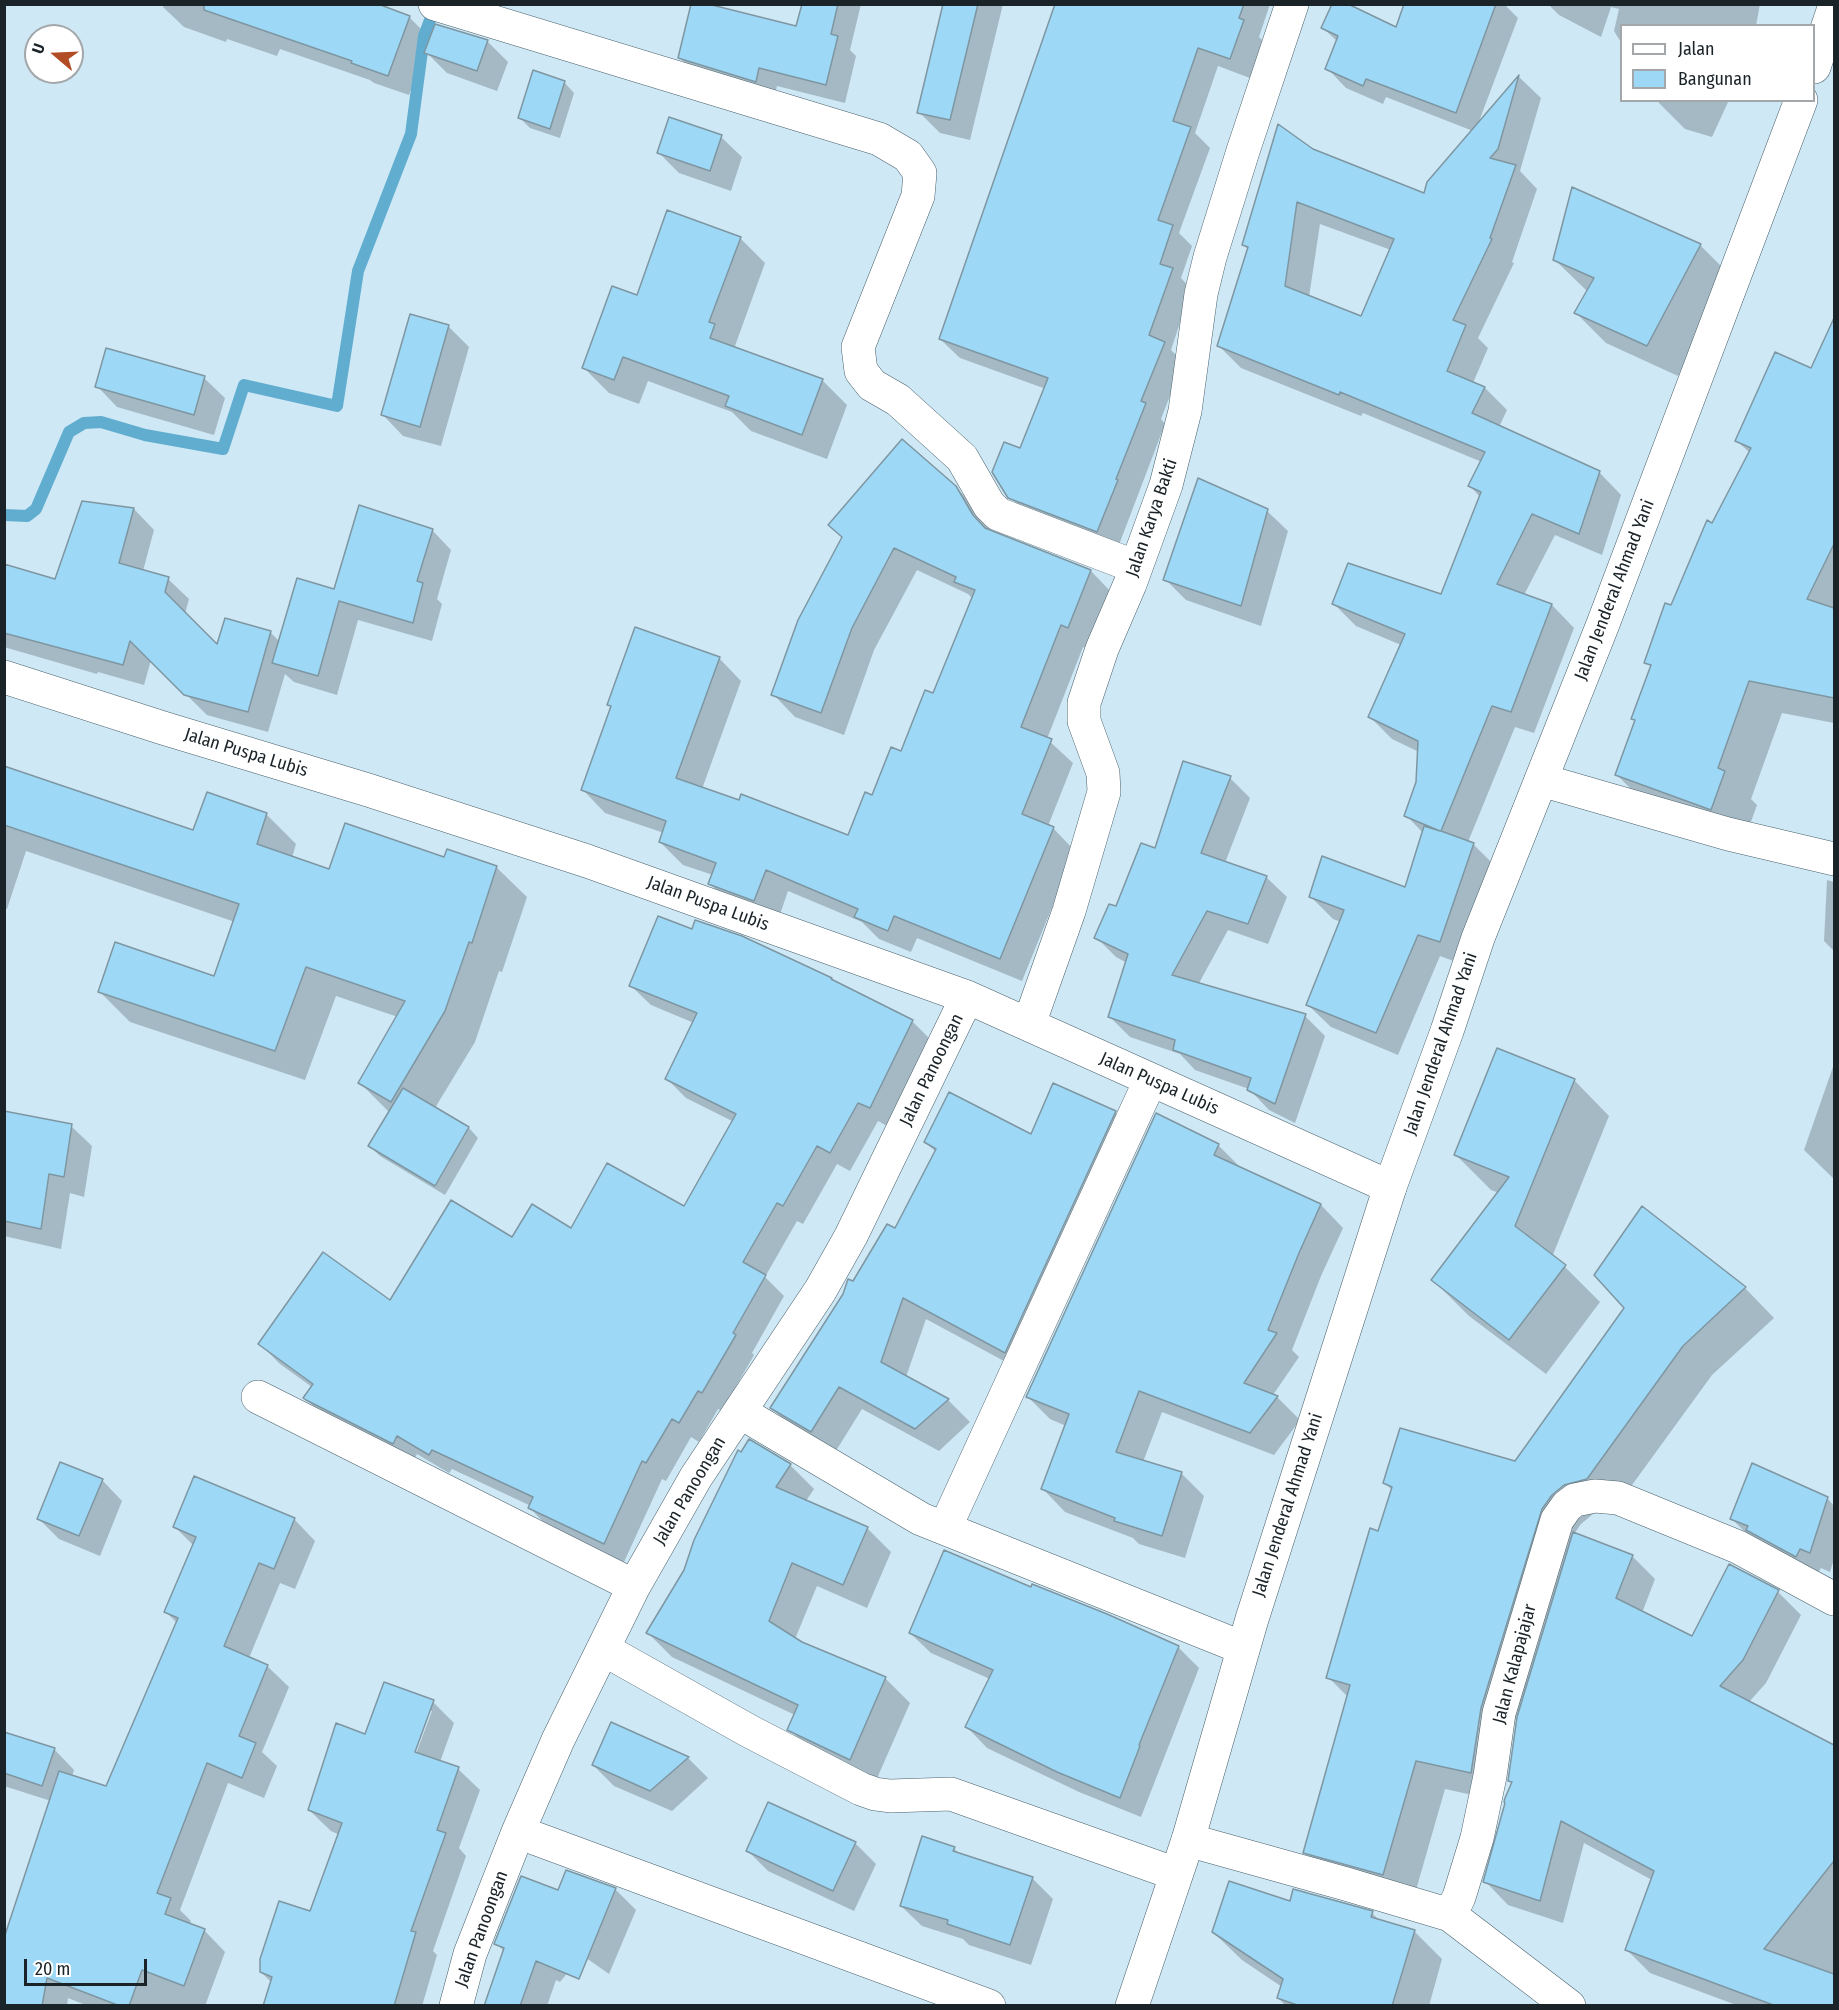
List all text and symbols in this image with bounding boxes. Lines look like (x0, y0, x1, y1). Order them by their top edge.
north arrow (24, 24, 84, 84)
legend (1620, 24, 1815, 102)
text: Jalan (1678, 38, 1715, 60)
text: U (28, 41, 49, 56)
text: Bangunan (1678, 68, 1752, 90)
street label: Jalan Karya Bakti (1122, 456, 1182, 580)
street label: Jalan Jenderal Ahmad Yani (1571, 497, 1659, 683)
street label: Jalan Puspa Lubis (182, 724, 310, 782)
street label: Jalan Puspa Lubis (644, 872, 772, 936)
street label: Jalan Jenderal Ahmad Yani (1400, 950, 1482, 1138)
street label: Jalan Panoongan (895, 1010, 969, 1130)
street label: Jalan Puspa Lubis (1096, 1048, 1222, 1120)
street label: Jalan Jenderal Ahmad Yani (1248, 1410, 1328, 1600)
street label: Jalan Panoongan (649, 1433, 731, 1549)
street label: Jalan Kalapajajar (1489, 1602, 1541, 1726)
street label: Jalan Panoongan (451, 1868, 513, 1990)
scale bar (27, 1947, 150, 1985)
text: 20 m (35, 1958, 70, 1980)

